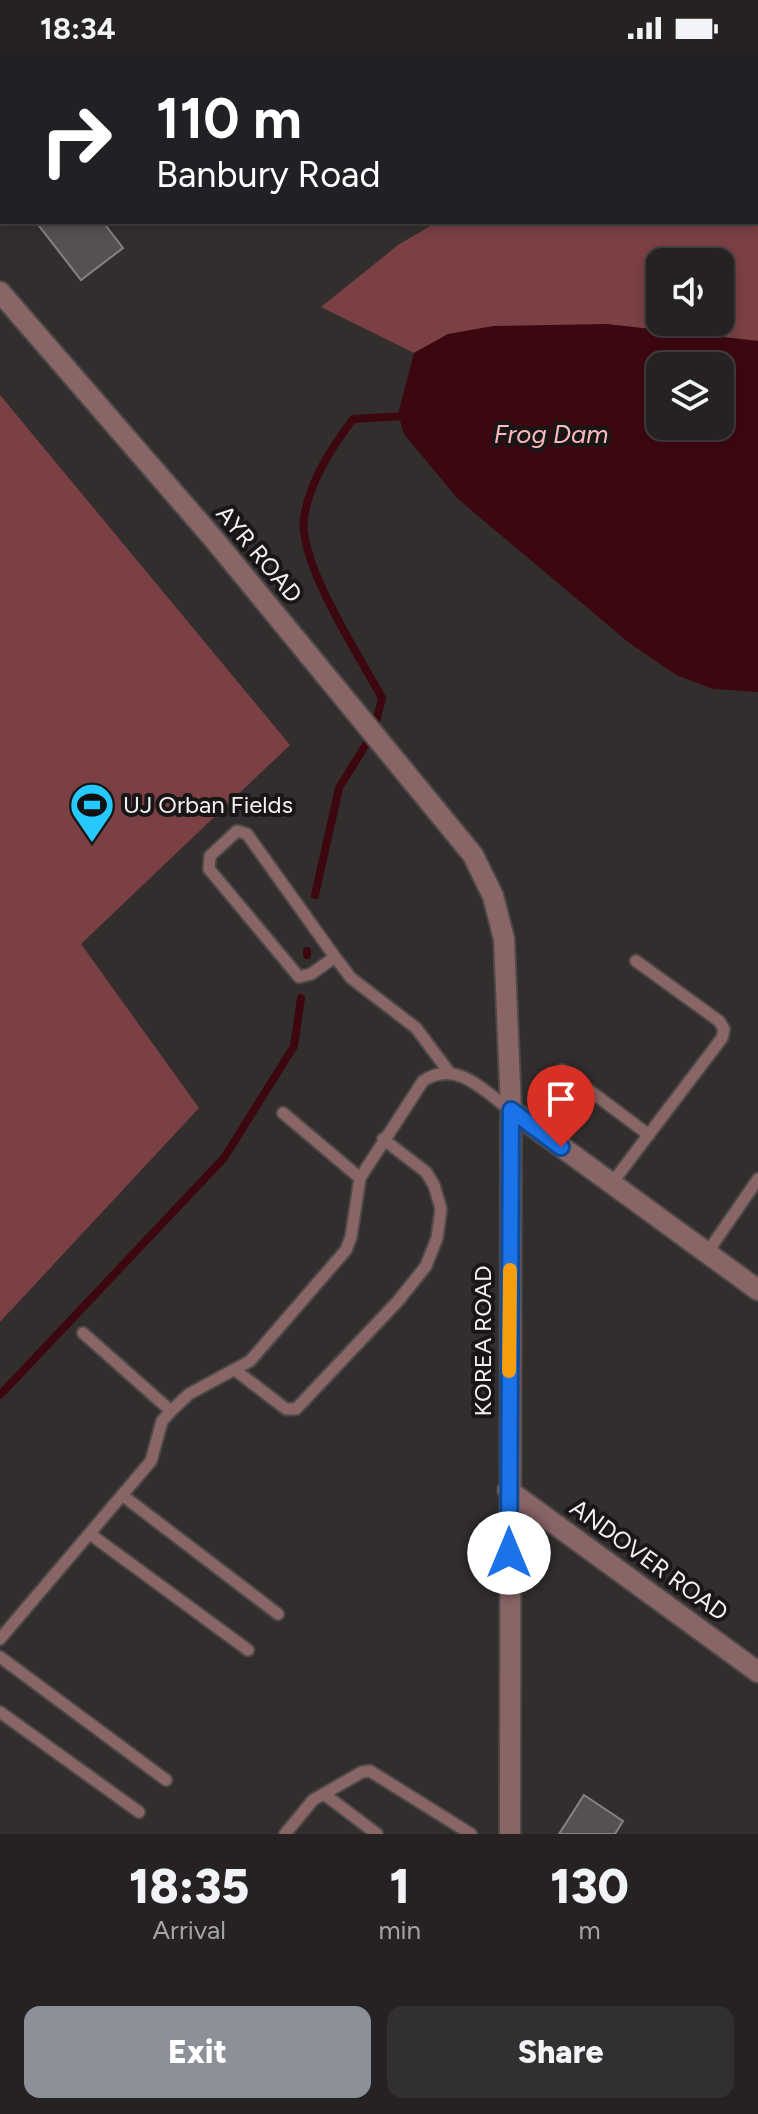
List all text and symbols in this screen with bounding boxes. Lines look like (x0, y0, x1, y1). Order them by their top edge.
text: 18:34 (40, 10, 116, 47)
text: 110 m (156, 85, 302, 152)
icon: right (24, 88, 128, 192)
text: Banbury Road (156, 153, 381, 196)
map controls (646, 248, 734, 440)
button: sound (646, 248, 734, 336)
button: layers (646, 352, 734, 440)
water label: Frog Dam (494, 418, 608, 450)
street label: AYR ROAD (210, 499, 308, 608)
sports icon: UJ Orban Fields (68, 781, 116, 844)
place label: UJ Orban Fields (123, 790, 293, 819)
pin (527, 1065, 595, 1147)
icon: arrive (539, 1077, 583, 1121)
street label: KOREA ROAD (468, 1265, 497, 1417)
street label: ANDOVER ROAD (565, 1493, 734, 1627)
position arrow (467, 1511, 551, 1595)
text: 18:35 (129, 1857, 249, 1915)
text: 1 (390, 1857, 410, 1915)
text: 130 (550, 1857, 629, 1915)
text: Arrival (153, 1914, 226, 1946)
text: min (378, 1914, 421, 1946)
text: m (578, 1914, 601, 1946)
button: Exit (24, 2006, 371, 2098)
button: Share (387, 2006, 734, 2098)

